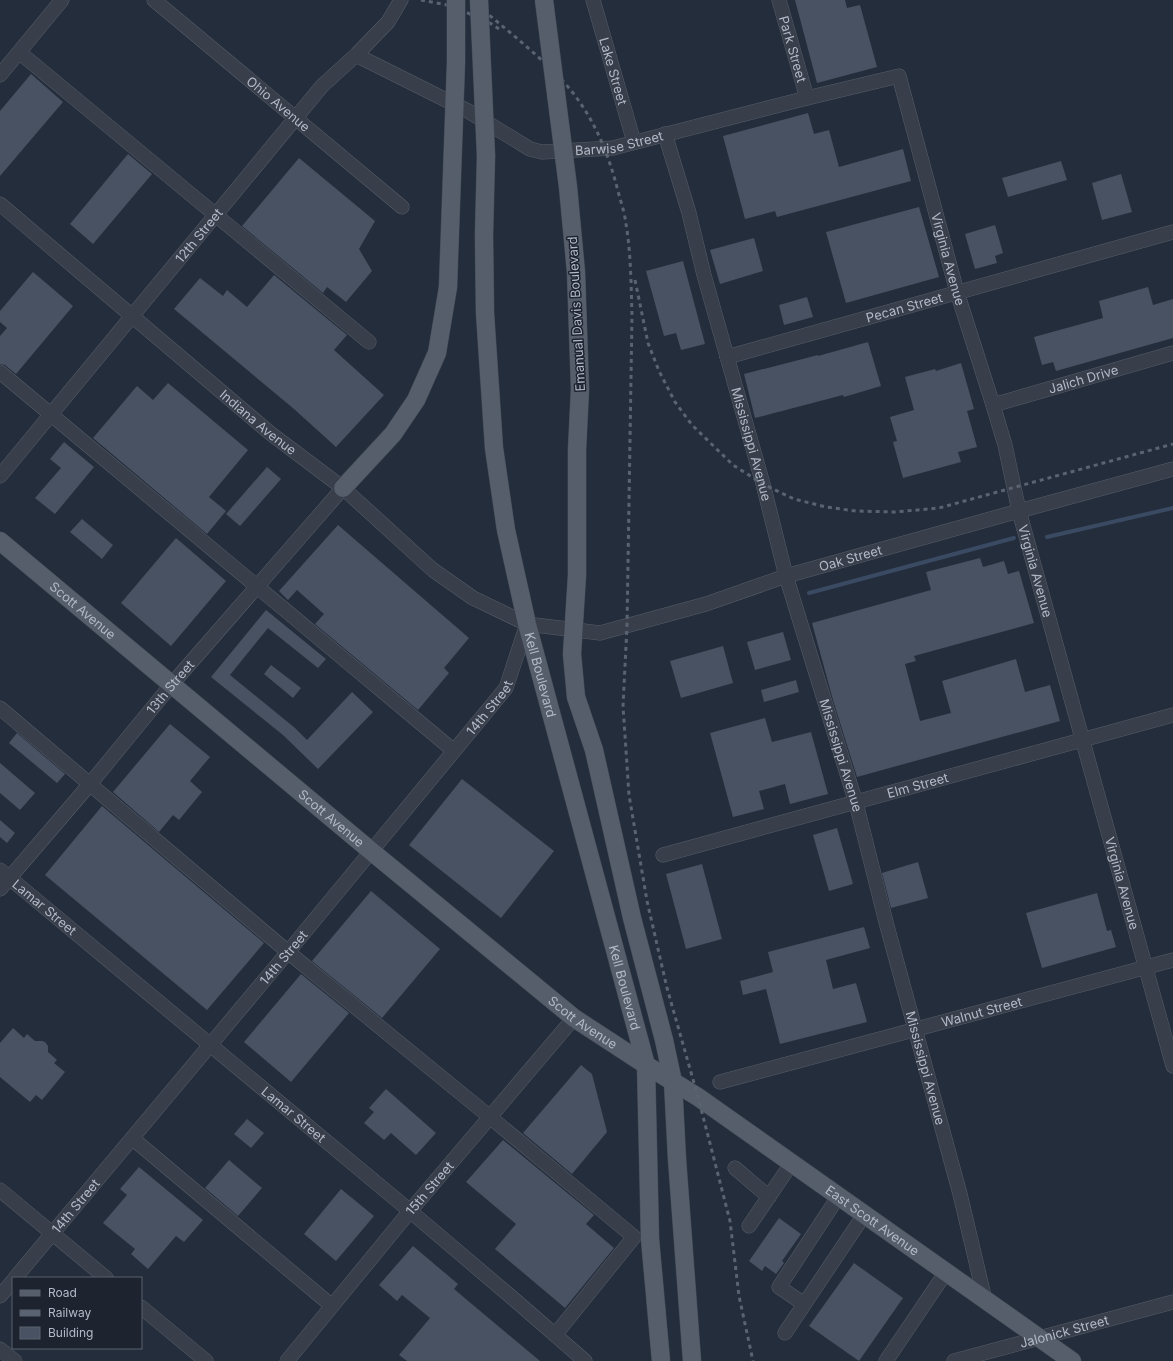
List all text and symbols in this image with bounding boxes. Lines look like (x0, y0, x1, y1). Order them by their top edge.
street label: Park Street (776, 14, 810, 84)
street label: Lake Street (596, 35, 631, 107)
street label: Ohio Avenue (243, 73, 313, 135)
street label: Barwise Street (574, 127, 665, 158)
street label: 12th Street (172, 205, 226, 266)
street label: Virginia Avenue (928, 211, 969, 308)
street label: Emanual Davis Boulevard (564, 236, 588, 392)
street label: Pecan Street (864, 289, 944, 326)
street label: Jalich Drive (1046, 361, 1120, 397)
street label: Mississippi Avenue (728, 385, 775, 503)
street label: Indiana Avenue (217, 386, 300, 458)
street label: Virginia Avenue (1015, 523, 1056, 619)
street label: Oak Street (817, 542, 884, 574)
street label: Scott Avenue (47, 578, 119, 642)
street label: Kell Boulevard (522, 630, 560, 719)
street label: 13th Street (143, 657, 197, 717)
street label: 14th Street (463, 678, 516, 738)
street label: Mississippi Avenue (816, 697, 866, 813)
street label: Elm Street (885, 769, 950, 801)
street label: Scott Avenue (295, 786, 368, 850)
street label: Virginia Avenue (1102, 835, 1143, 931)
street label: Lamar Street (9, 876, 80, 938)
street label: 14th Street (256, 927, 311, 988)
street label: Kell Boulevard (606, 943, 644, 1032)
street label: Scott Avenue (545, 992, 620, 1052)
street label: Walnut Street (940, 993, 1024, 1030)
street label: Mississippi Avenue (903, 1009, 949, 1127)
street label: Lamar Street (258, 1083, 329, 1146)
street label: 15th Street (402, 1158, 457, 1218)
street label: 14th Street (48, 1175, 103, 1236)
street label: East Scott Avenue (823, 1182, 923, 1259)
legend (12, 1277, 142, 1349)
text: Road (48, 1285, 77, 1300)
text: Railway (48, 1305, 92, 1320)
street label: Jalonick Street (1018, 1312, 1110, 1351)
text: Building (48, 1325, 93, 1340)

